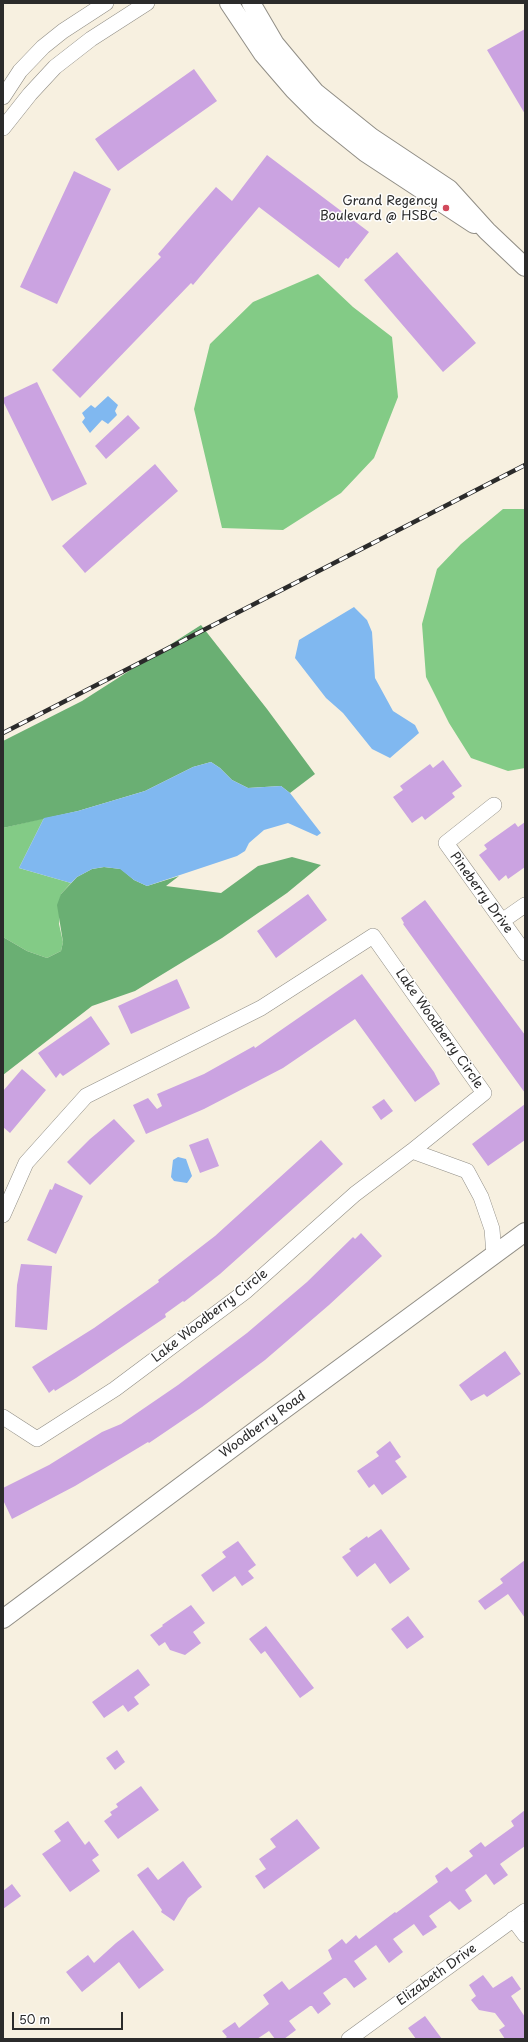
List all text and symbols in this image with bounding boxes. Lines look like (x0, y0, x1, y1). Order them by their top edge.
place label: Grand Regency Boulevard @ HSBC (320, 193, 438, 224)
marker: Grand Regency Boulevard @ HSBC (441, 203, 451, 213)
street label: Pineberry Drive (446, 849, 516, 937)
street label: Lake Woodberry Circle (392, 966, 486, 1092)
street label: Lake Woodberry Circle (149, 1266, 271, 1366)
street label: Woodberry Road (217, 1388, 309, 1462)
street label: Elizabeth Drive (394, 1941, 480, 2009)
scale bar (14, 2004, 125, 2030)
text: 50 m (19, 2010, 50, 2028)

